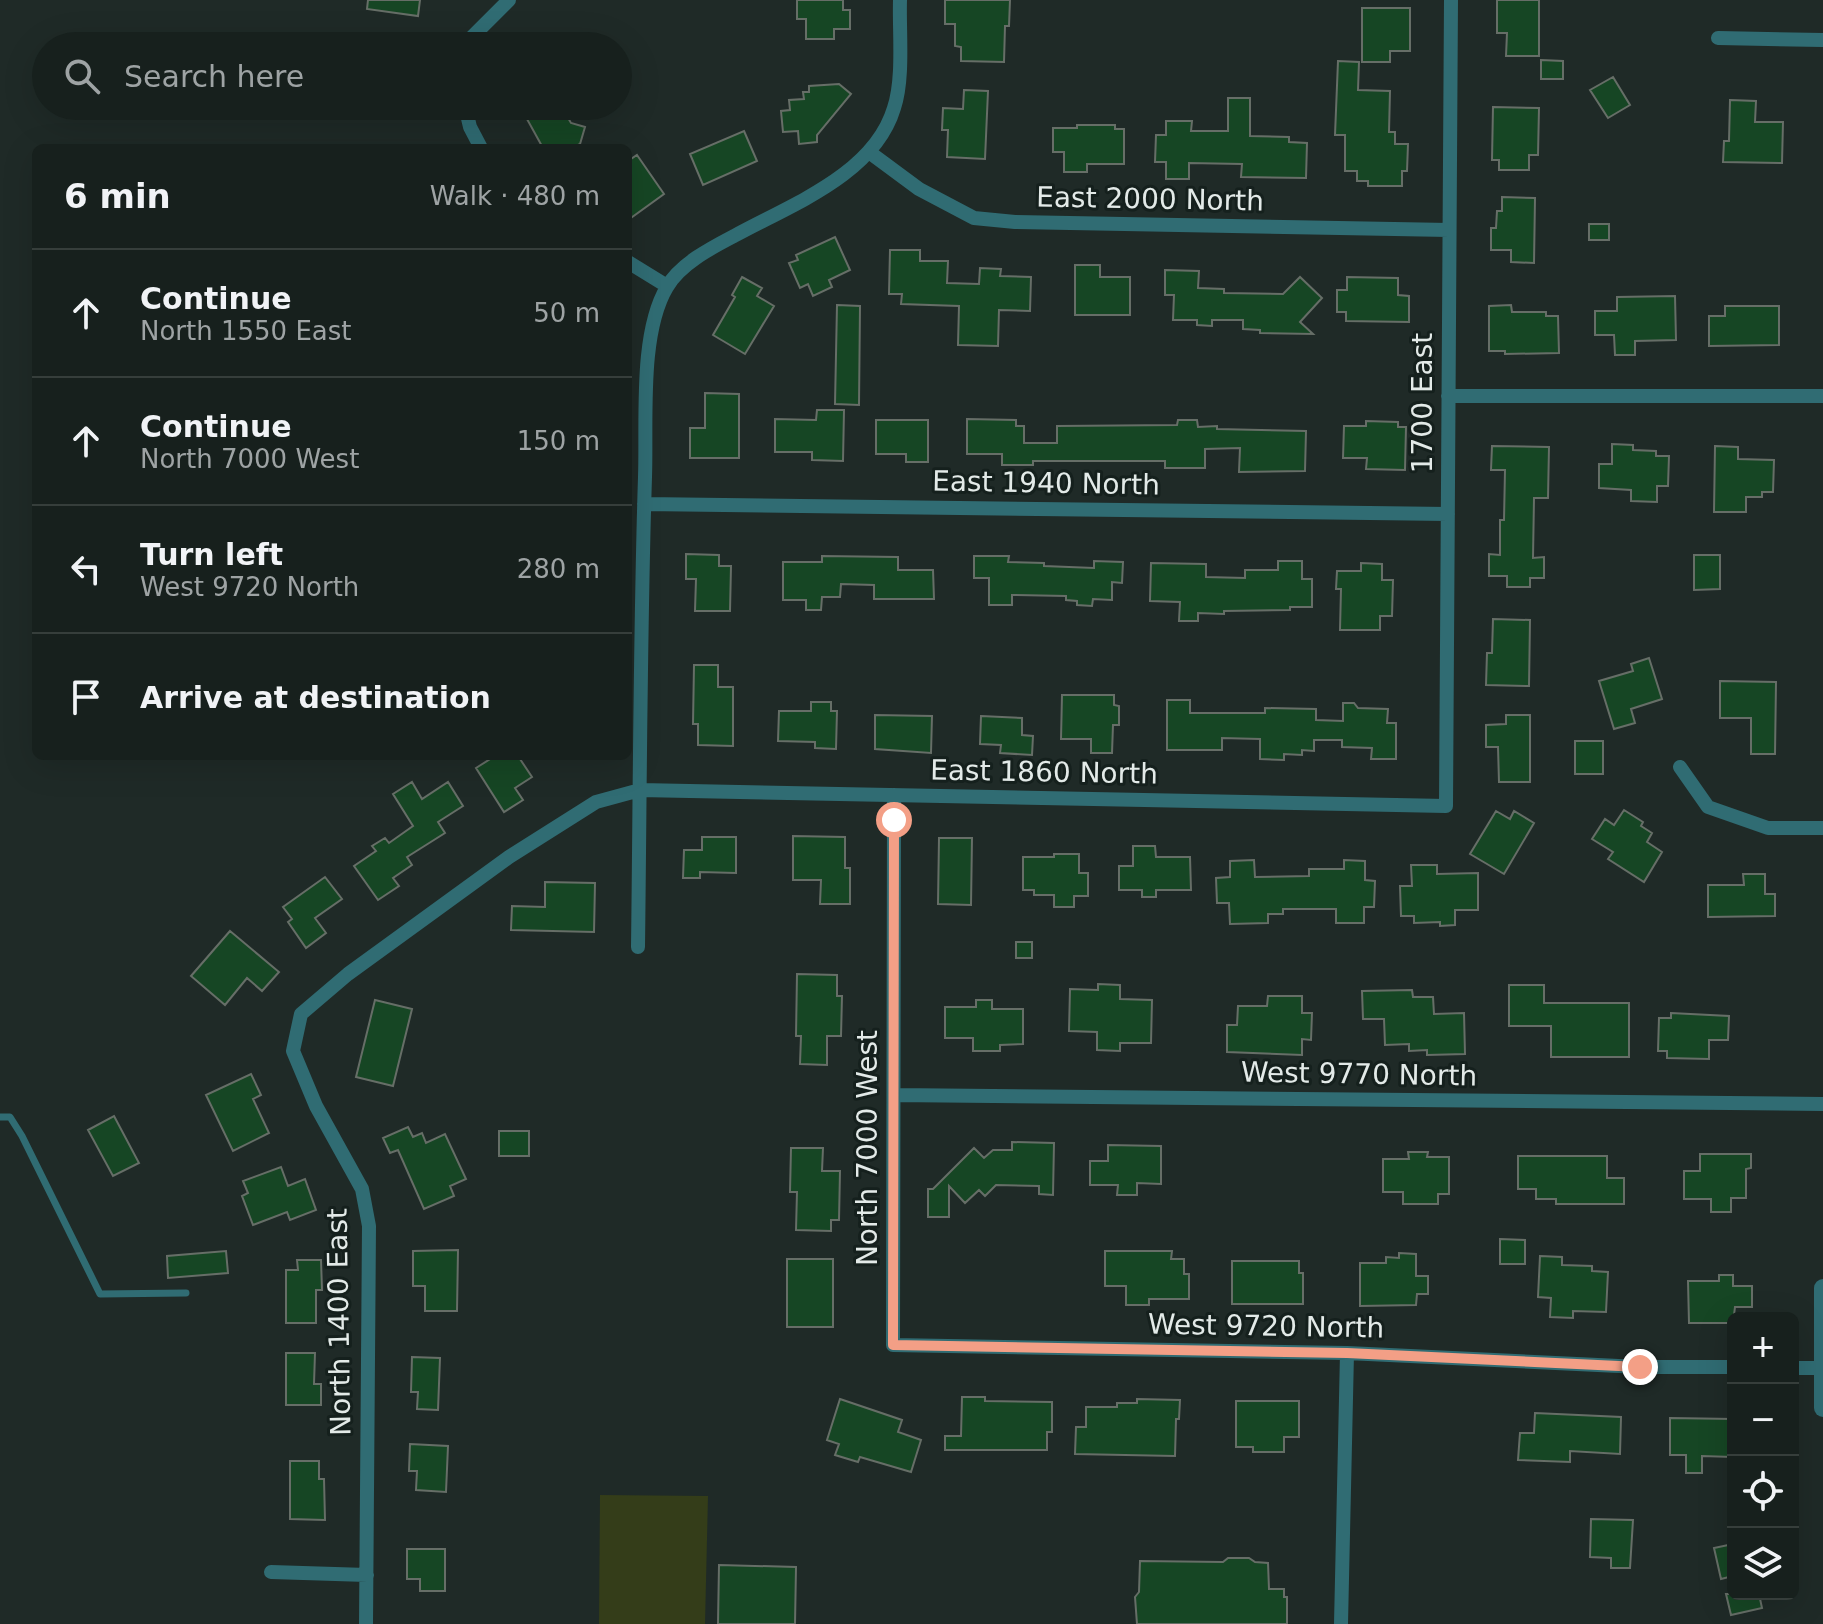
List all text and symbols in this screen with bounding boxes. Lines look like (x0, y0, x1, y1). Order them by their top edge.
search box (32, 32, 632, 120)
icon: search (60, 54, 104, 98)
text: Search here (124, 59, 304, 94)
text: 6 min (64, 176, 171, 216)
text: Walk · 480 m (430, 181, 600, 211)
street label: East 2000 North (1036, 181, 1264, 217)
text: Continue (140, 281, 292, 316)
icon: ahead (64, 291, 108, 335)
text: 50 m (533, 298, 600, 328)
text: North 1550 East (140, 316, 352, 346)
street label: 1700 East (1406, 333, 1439, 473)
text: Continue (140, 409, 292, 444)
icon: ahead (64, 419, 108, 463)
text: 150 m (517, 426, 600, 456)
text: North 7000 West (140, 444, 359, 474)
street label: East 1940 North (932, 465, 1160, 501)
text: Turn left (140, 537, 283, 572)
icon: left (64, 547, 108, 591)
text: 280 m (517, 554, 600, 584)
text: West 9720 North (140, 572, 359, 602)
icon: arrive (64, 675, 108, 719)
text: Arrive at destination (140, 680, 491, 715)
street label: East 1860 North (930, 754, 1158, 790)
route start (876, 802, 912, 838)
street label: North 7000 West (851, 1030, 884, 1266)
street label: West 9770 North (1241, 1055, 1477, 1093)
street label: North 1400 East (321, 1208, 357, 1436)
street label: West 9720 North (1148, 1307, 1384, 1345)
map controls (1727, 1312, 1799, 1600)
button: + (1727, 1312, 1799, 1384)
route end (1622, 1349, 1658, 1385)
button: − (1727, 1384, 1799, 1456)
button: locate (1727, 1456, 1799, 1528)
button: layers (1727, 1528, 1799, 1600)

